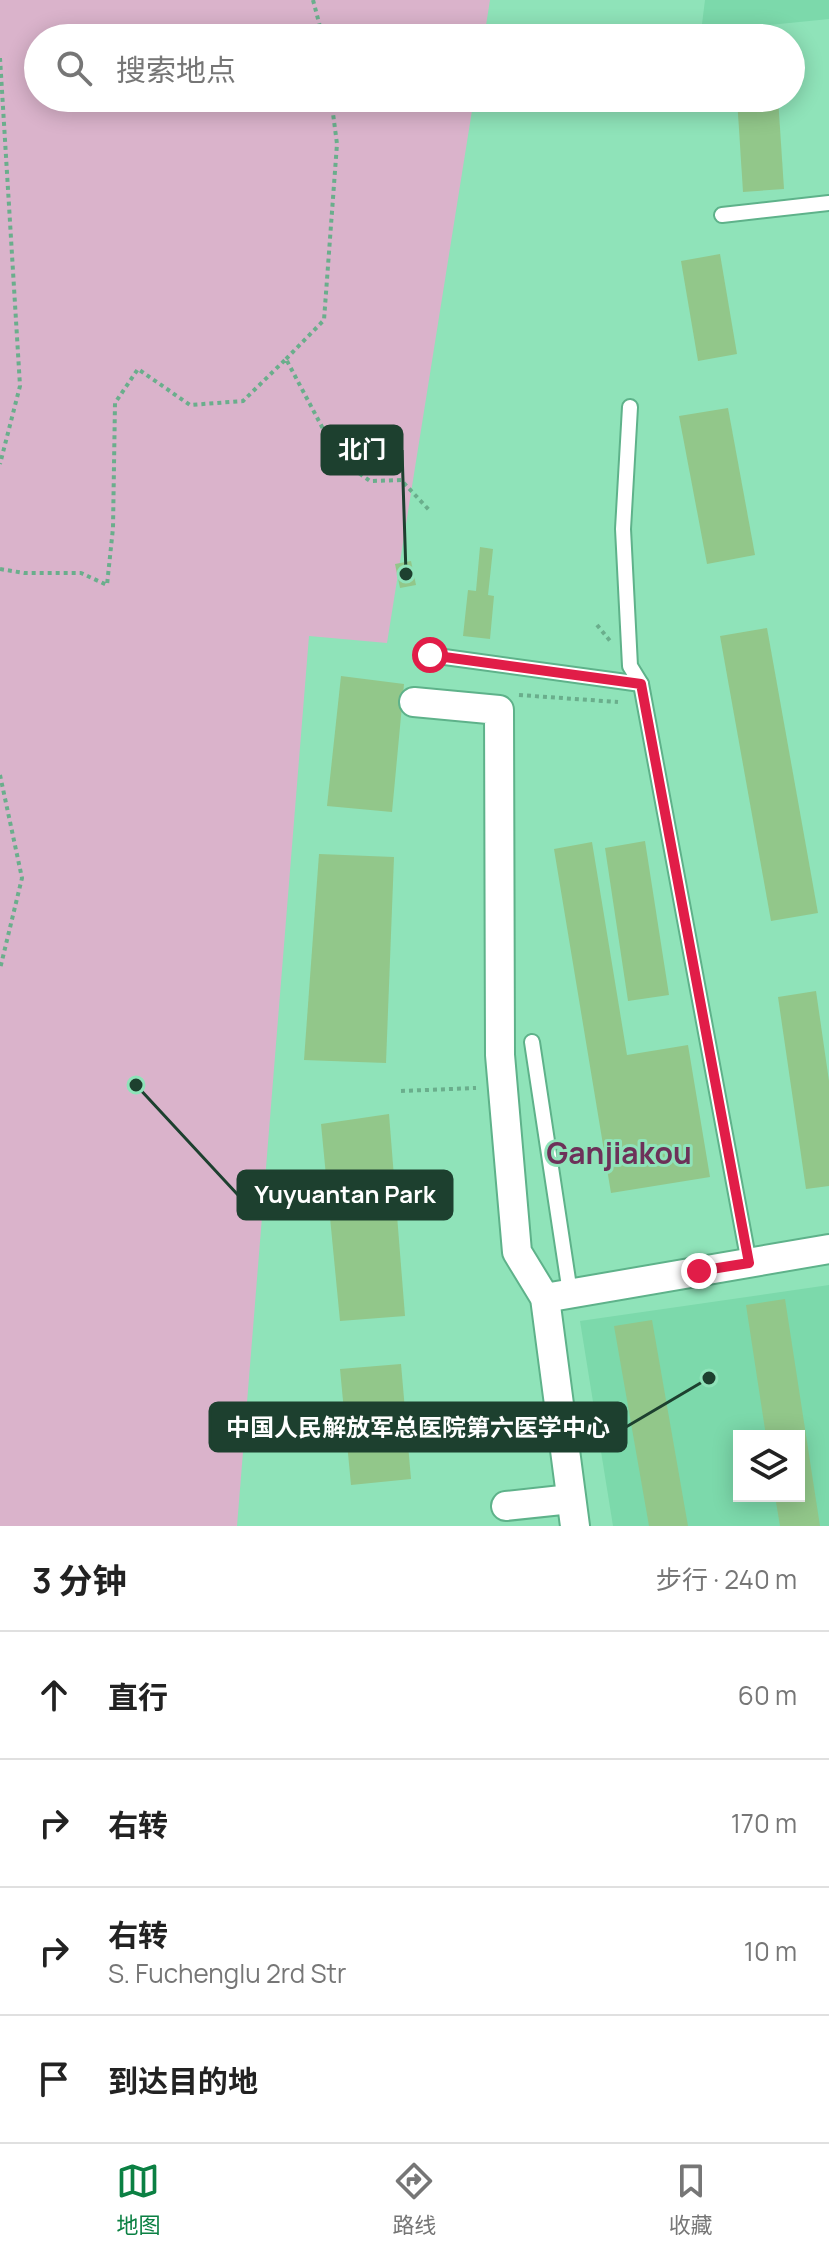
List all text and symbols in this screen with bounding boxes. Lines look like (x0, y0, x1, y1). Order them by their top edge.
search box (24, 24, 805, 112)
icon: search (52, 46, 96, 90)
text: 搜索地点 (116, 49, 236, 90)
callout: 北门 (322, 426, 402, 474)
text: 北门 (338, 432, 386, 465)
route start (412, 637, 448, 673)
district label: Ganjiakou (546, 1132, 692, 1173)
callout: Yuyuantan Park (238, 1171, 452, 1219)
text: Yuyuantan Park (254, 1177, 437, 1210)
route end (681, 1253, 717, 1289)
callout: 中国人民解放军总医院第六医学中心 (210, 1403, 626, 1451)
text: 中国人民解放军总医院第六医学中心 (226, 1410, 610, 1443)
map controls (733, 1430, 805, 1502)
button: layers (733, 1430, 805, 1502)
text: 3 分钟 (32, 1557, 127, 1603)
text: 步行 · 240 m (656, 1561, 797, 1597)
icon: ahead (32, 1673, 76, 1717)
text: 直行 (108, 1676, 168, 1717)
text: 60 m (738, 1677, 797, 1713)
icon: right (32, 1801, 76, 1845)
text: 右转 (108, 1804, 168, 1845)
text: 170 m (731, 1805, 797, 1841)
text: 右转 (108, 1914, 168, 1955)
icon: right (32, 1929, 76, 1973)
text: 10 m (744, 1933, 797, 1969)
text: S. Fuchenglu 2rd Str (108, 1955, 346, 1991)
icon: arrive (32, 2057, 76, 2101)
text: 到达目的地 (108, 2060, 258, 2101)
tab: 地图 (116, 2159, 160, 2240)
tab: 路线 (392, 2159, 437, 2240)
tab: 收藏 (669, 2159, 713, 2240)

